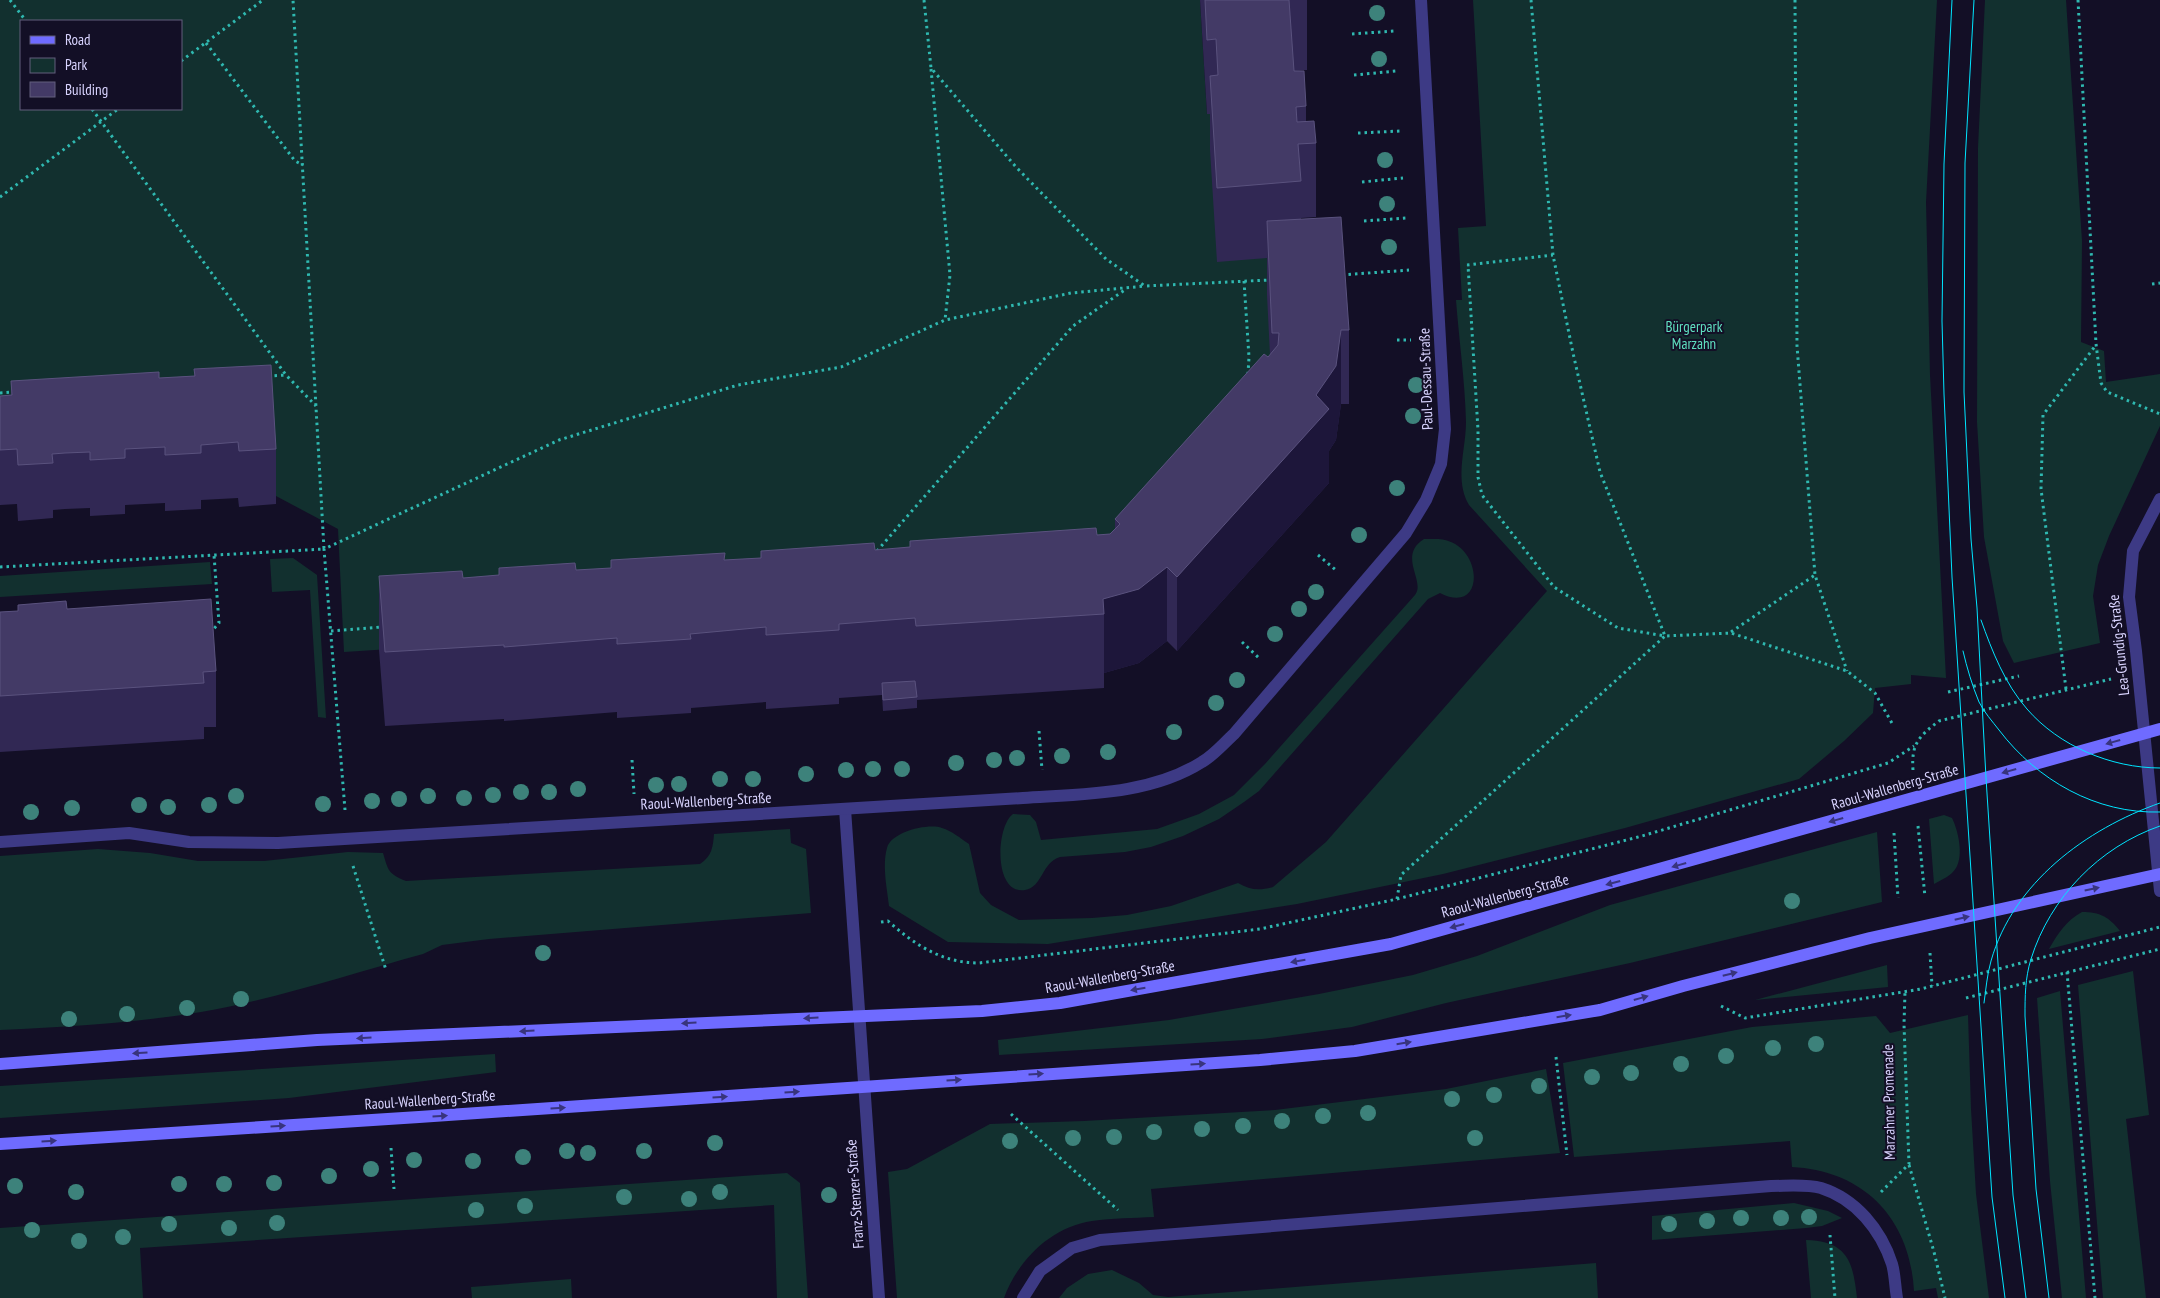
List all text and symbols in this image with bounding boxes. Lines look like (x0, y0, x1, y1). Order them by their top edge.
legend (20, 20, 182, 110)
text: Road (65, 30, 91, 49)
text: Park (65, 55, 87, 74)
text: Building (65, 80, 108, 99)
park label: Bürgerpark Marzahn (1666, 317, 1723, 353)
street label: Paul-Dessau-Straße (1414, 328, 1437, 430)
street label: Lea-Grundig-Straße (2104, 594, 2133, 697)
one-way arrow (2105, 738, 2121, 746)
street label: Raoul-Wallenberg-Straße (1829, 759, 1961, 814)
one-way arrow (2002, 768, 2017, 776)
street label: Raoul-Wallenberg-Straße (640, 788, 772, 813)
one-way arrow (1828, 817, 1843, 825)
one-way arrow (1672, 861, 1687, 869)
street label: Raoul-Wallenberg-Straße (1439, 869, 1571, 922)
one-way arrow (1606, 879, 1621, 887)
one-way arrow (2085, 884, 2101, 892)
one-way arrow (1955, 913, 1971, 921)
one-way arrow (1449, 922, 1464, 930)
street label: Raoul-Wallenberg-Straße (1044, 956, 1176, 997)
one-way arrow (1290, 958, 1306, 966)
one-way arrow (1723, 970, 1738, 978)
one-way arrow (1130, 986, 1146, 994)
one-way arrow (1634, 994, 1649, 1002)
one-way arrow (1556, 1012, 1572, 1020)
one-way arrow (803, 1014, 819, 1022)
one-way arrow (681, 1020, 697, 1028)
one-way arrow (518, 1027, 534, 1035)
one-way arrow (356, 1034, 372, 1042)
one-way arrow (1396, 1038, 1412, 1046)
street label: Marzahner Promenade (1878, 1044, 1899, 1160)
one-way arrow (132, 1049, 148, 1057)
one-way arrow (1190, 1059, 1206, 1067)
one-way arrow (1028, 1070, 1044, 1078)
one-way arrow (946, 1076, 962, 1084)
street label: Raoul-Wallenberg-Straße (364, 1085, 496, 1114)
one-way arrow (784, 1087, 800, 1095)
one-way arrow (713, 1092, 729, 1100)
one-way arrow (550, 1103, 566, 1111)
one-way arrow (432, 1112, 448, 1120)
one-way arrow (270, 1122, 286, 1130)
one-way arrow (41, 1136, 57, 1144)
street label: Franz-Stenzer-Straße (841, 1139, 868, 1249)

